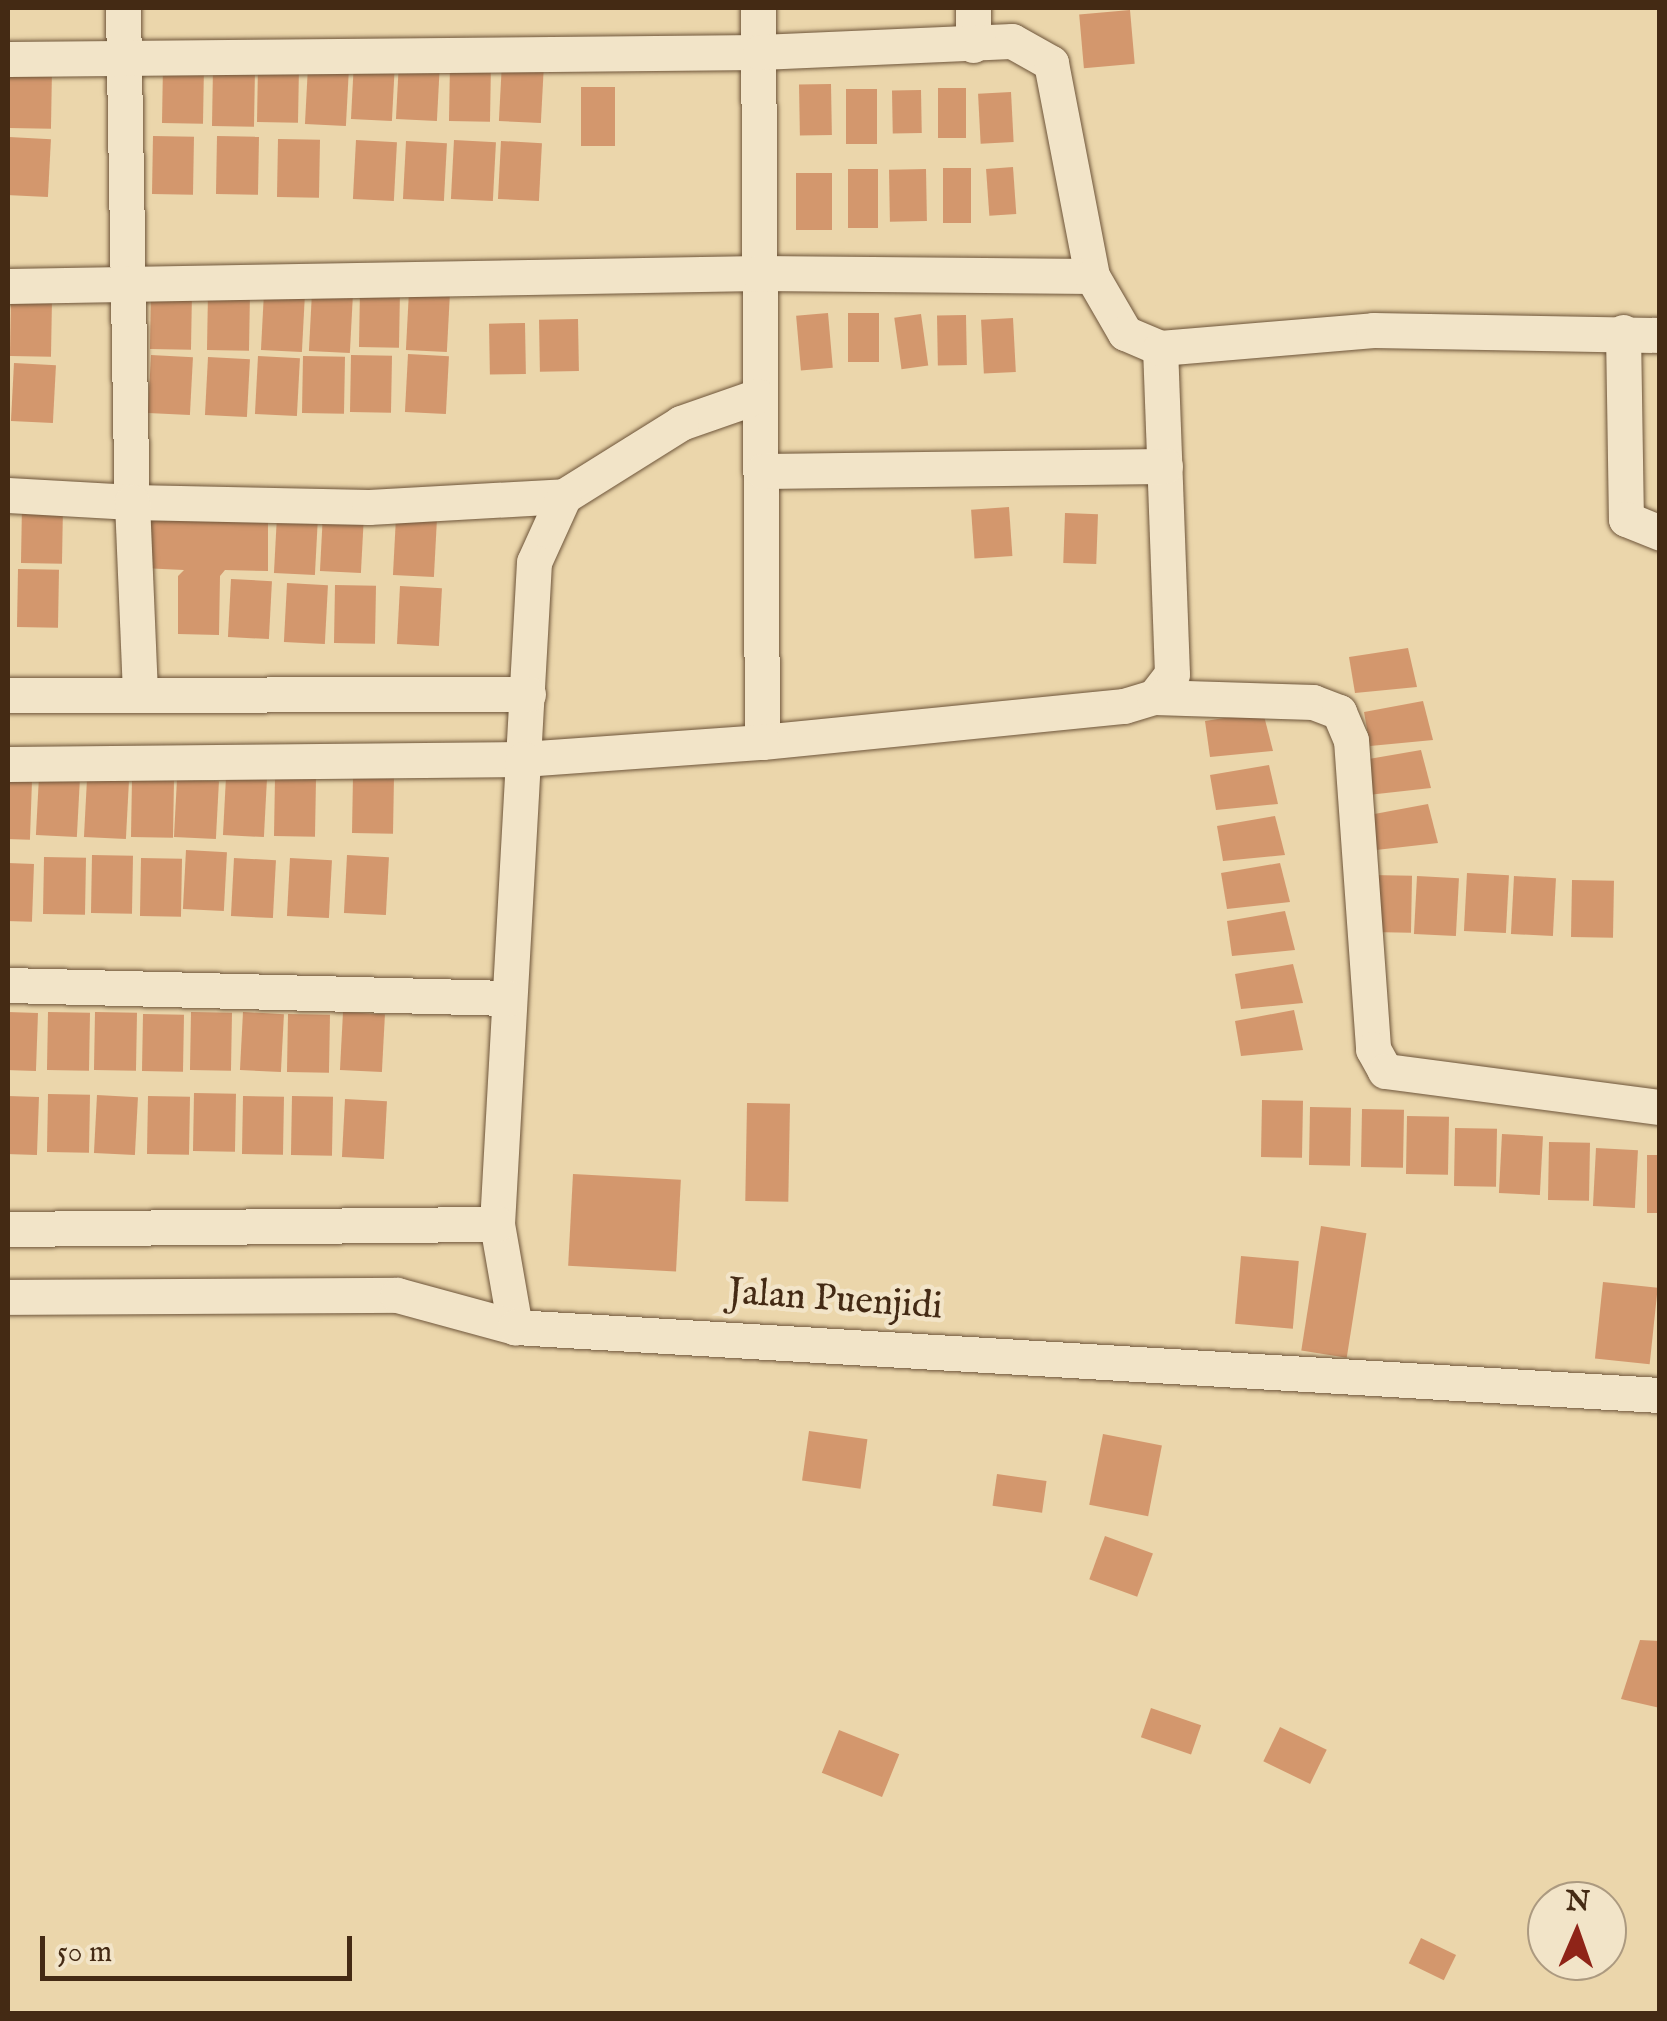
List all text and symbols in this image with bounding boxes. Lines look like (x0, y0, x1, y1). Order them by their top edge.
street label: Jalan Puenjidi (726, 1271, 944, 1331)
north arrow (1527, 1881, 1627, 1981)
text: N (1565, 1885, 1591, 1920)
scale bar (45, 1916, 358, 1978)
text: 50 m (57, 1934, 112, 1972)

